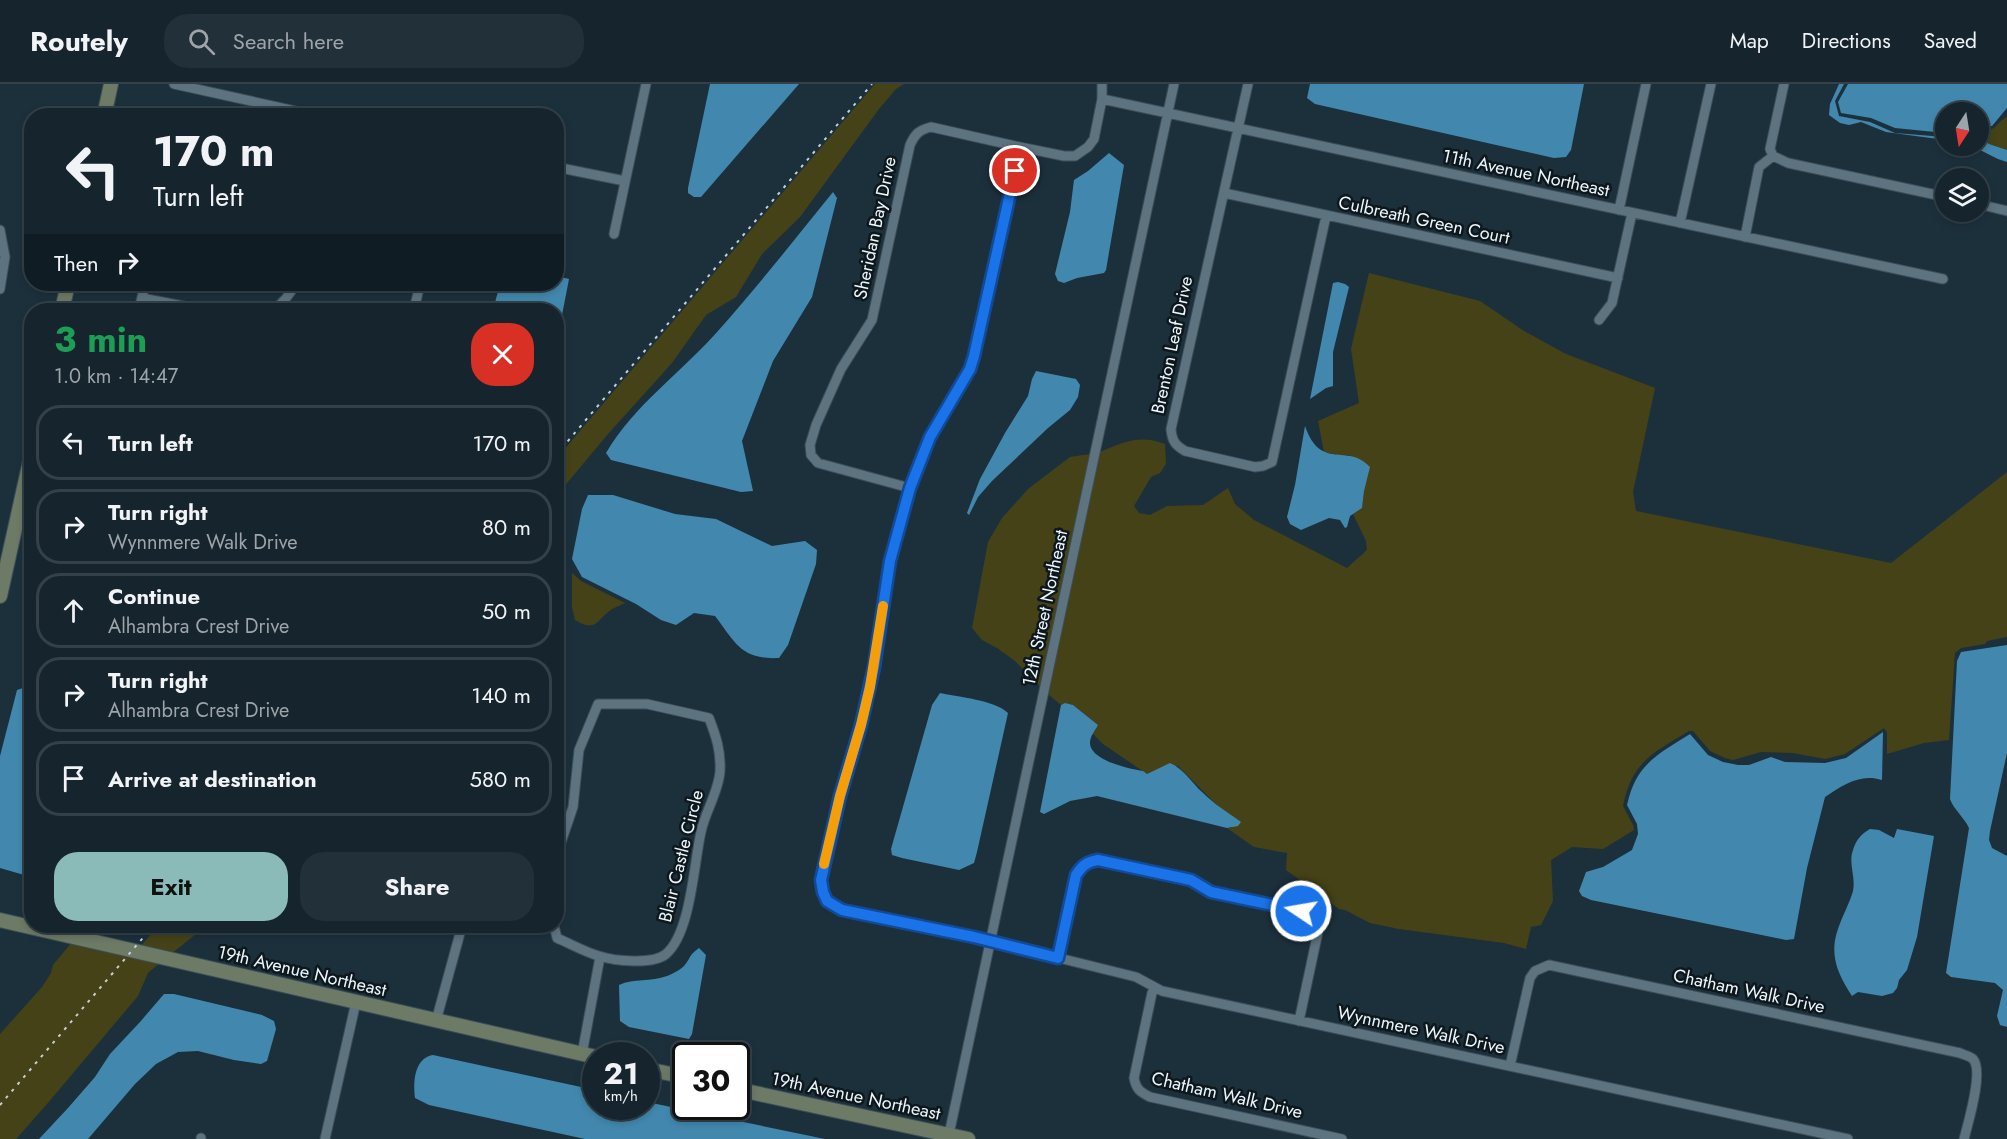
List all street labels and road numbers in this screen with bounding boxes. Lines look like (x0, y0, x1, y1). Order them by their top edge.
street label: 11th Avenue Northeast (1440, 143, 1613, 204)
street label: Sheridan Bay Drive (847, 154, 903, 302)
street label: Culbreath Green Court (1336, 189, 1513, 251)
street label: Brenton Leaf Drive (1145, 274, 1199, 416)
street label: 12th Street Northeast (1016, 527, 1074, 689)
street label: Blair Castle Circle (652, 787, 710, 925)
street label: 19th Avenue Northeast (215, 939, 390, 1003)
street label: Chatham Walk Drive (1671, 962, 1827, 1020)
street label: Wynnmere Walk Drive (1335, 1000, 1507, 1060)
street label: 19th Avenue Northeast (769, 1065, 944, 1127)
street label: Chatham Walk Drive (1149, 1065, 1305, 1125)

